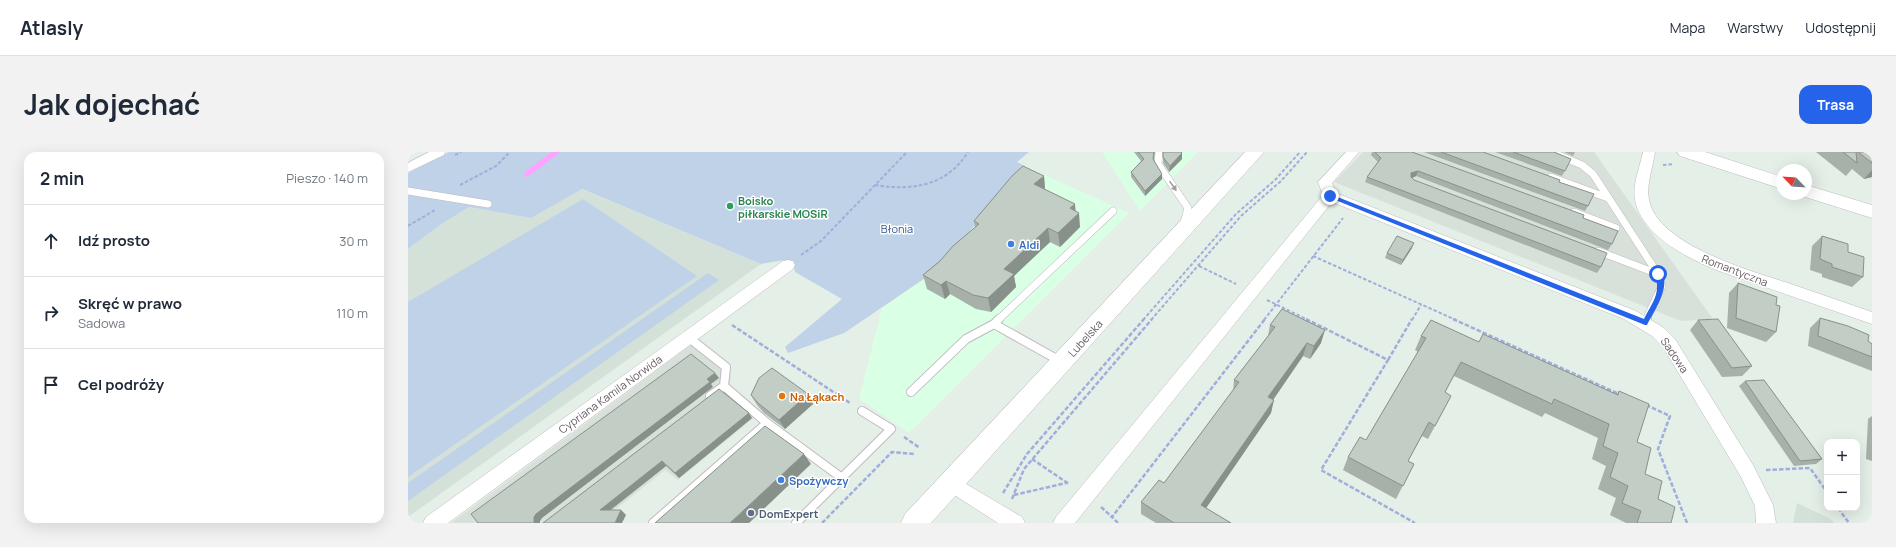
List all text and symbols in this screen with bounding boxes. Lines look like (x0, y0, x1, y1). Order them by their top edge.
text: Atlasly (20, 15, 83, 41)
text: Mapa (1670, 18, 1705, 37)
text: Warstwy (1727, 18, 1783, 37)
text: Udostępnij (1805, 18, 1876, 37)
text: Jak dojechać (24, 85, 200, 123)
button: Trasa (1799, 85, 1872, 124)
north arrow (1776, 164, 1812, 200)
text: 2 min (40, 167, 84, 190)
text: Pieszo · 140 m (286, 169, 368, 187)
one-way arrow (1169, 181, 1177, 191)
route end (1321, 187, 1339, 205)
place label: Boisko piłkarskie MOSiR (738, 193, 828, 221)
marker: Boisko piłkarskie MOSiR (725, 201, 735, 211)
park label: Błonia (881, 221, 913, 236)
icon: ahead (40, 230, 62, 252)
text: Idź prosto (78, 230, 150, 251)
text: 30 m (339, 232, 368, 250)
place label: Aldi (1019, 237, 1039, 252)
marker: Aldi (1006, 239, 1016, 249)
street label: Romantyczna (1700, 250, 1770, 290)
route start (1649, 265, 1667, 283)
text: Skręć w prawo (78, 293, 182, 314)
icon: right (40, 302, 62, 324)
text: 110 m (336, 304, 368, 322)
text: Sadowa (78, 314, 125, 332)
street label: Lubelska (1064, 316, 1106, 360)
street label: Sadowa (1658, 334, 1692, 376)
street label: Cypriana Kamila Norwida (555, 351, 665, 437)
icon: arrive (40, 374, 62, 396)
text: Cel podróży (78, 374, 164, 395)
place label: Na Łąkach (790, 389, 844, 404)
marker: Na Łąkach (777, 391, 787, 401)
map controls (1824, 439, 1860, 511)
button: + (1824, 439, 1860, 475)
place label: Spożywczy (789, 473, 849, 488)
marker: Spożywczy (776, 475, 786, 485)
button: − (1824, 475, 1860, 511)
place label: DomExpert (759, 506, 819, 521)
marker: DomExpert (746, 508, 756, 518)

